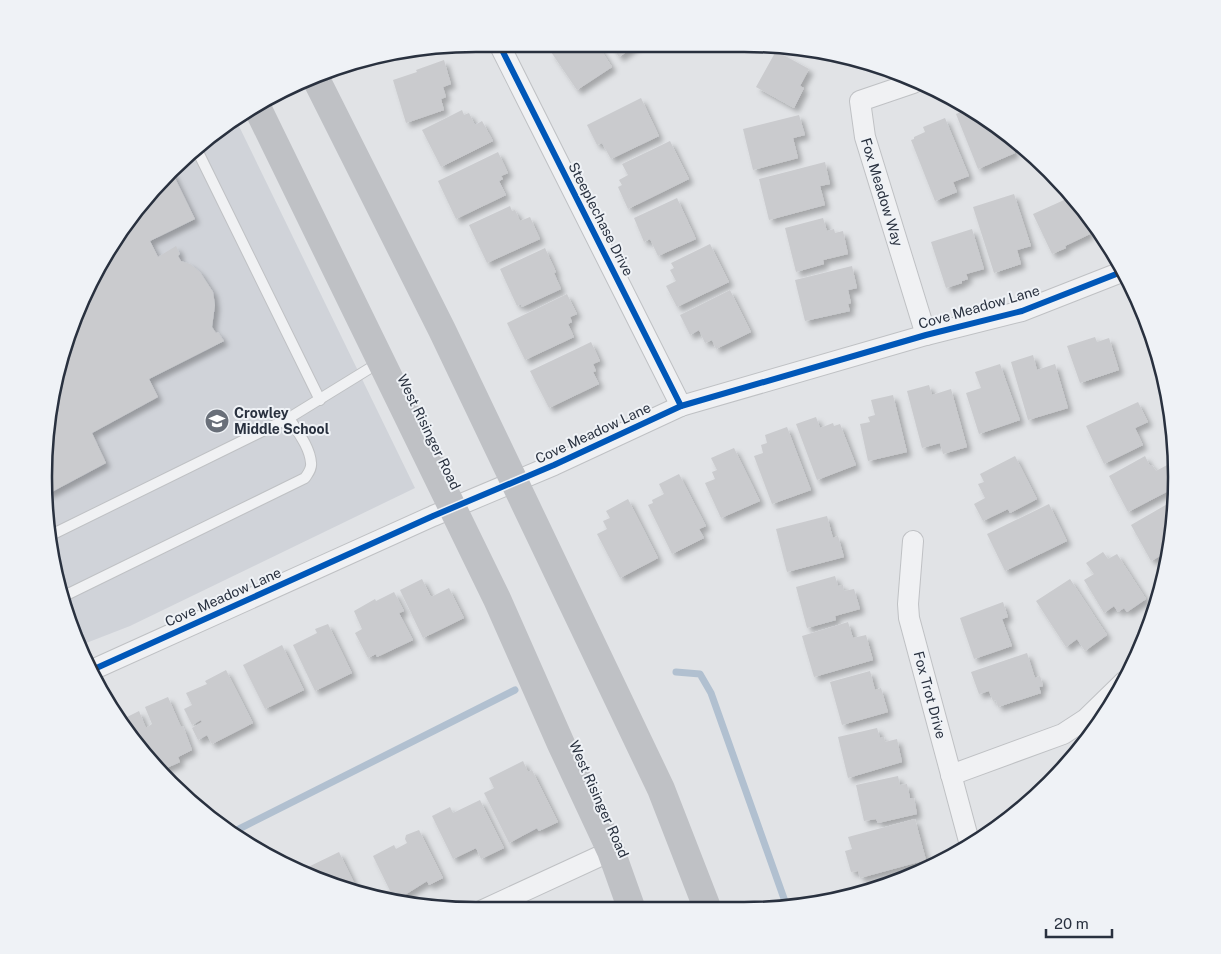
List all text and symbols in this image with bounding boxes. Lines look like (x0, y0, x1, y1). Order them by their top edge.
street label: Fox Meadow Way (858, 136, 906, 249)
street label: Steeplechase Drive (565, 159, 637, 279)
street label: Cove Meadow Lane (916, 282, 1042, 332)
street label: West Risinger Road (394, 372, 464, 492)
street label: Cove Meadow Lane (533, 399, 653, 467)
place label: Crowley Middle School (234, 405, 330, 437)
school or university icon: Crowley Middle School (204, 408, 230, 434)
street label: Cove Meadow Lane (162, 564, 284, 630)
street label: Fox Trot Drive (911, 649, 949, 741)
street label: West Risinger Road (566, 738, 632, 860)
scale bar (1046, 906, 1112, 938)
text: 20 m (1054, 915, 1089, 932)

